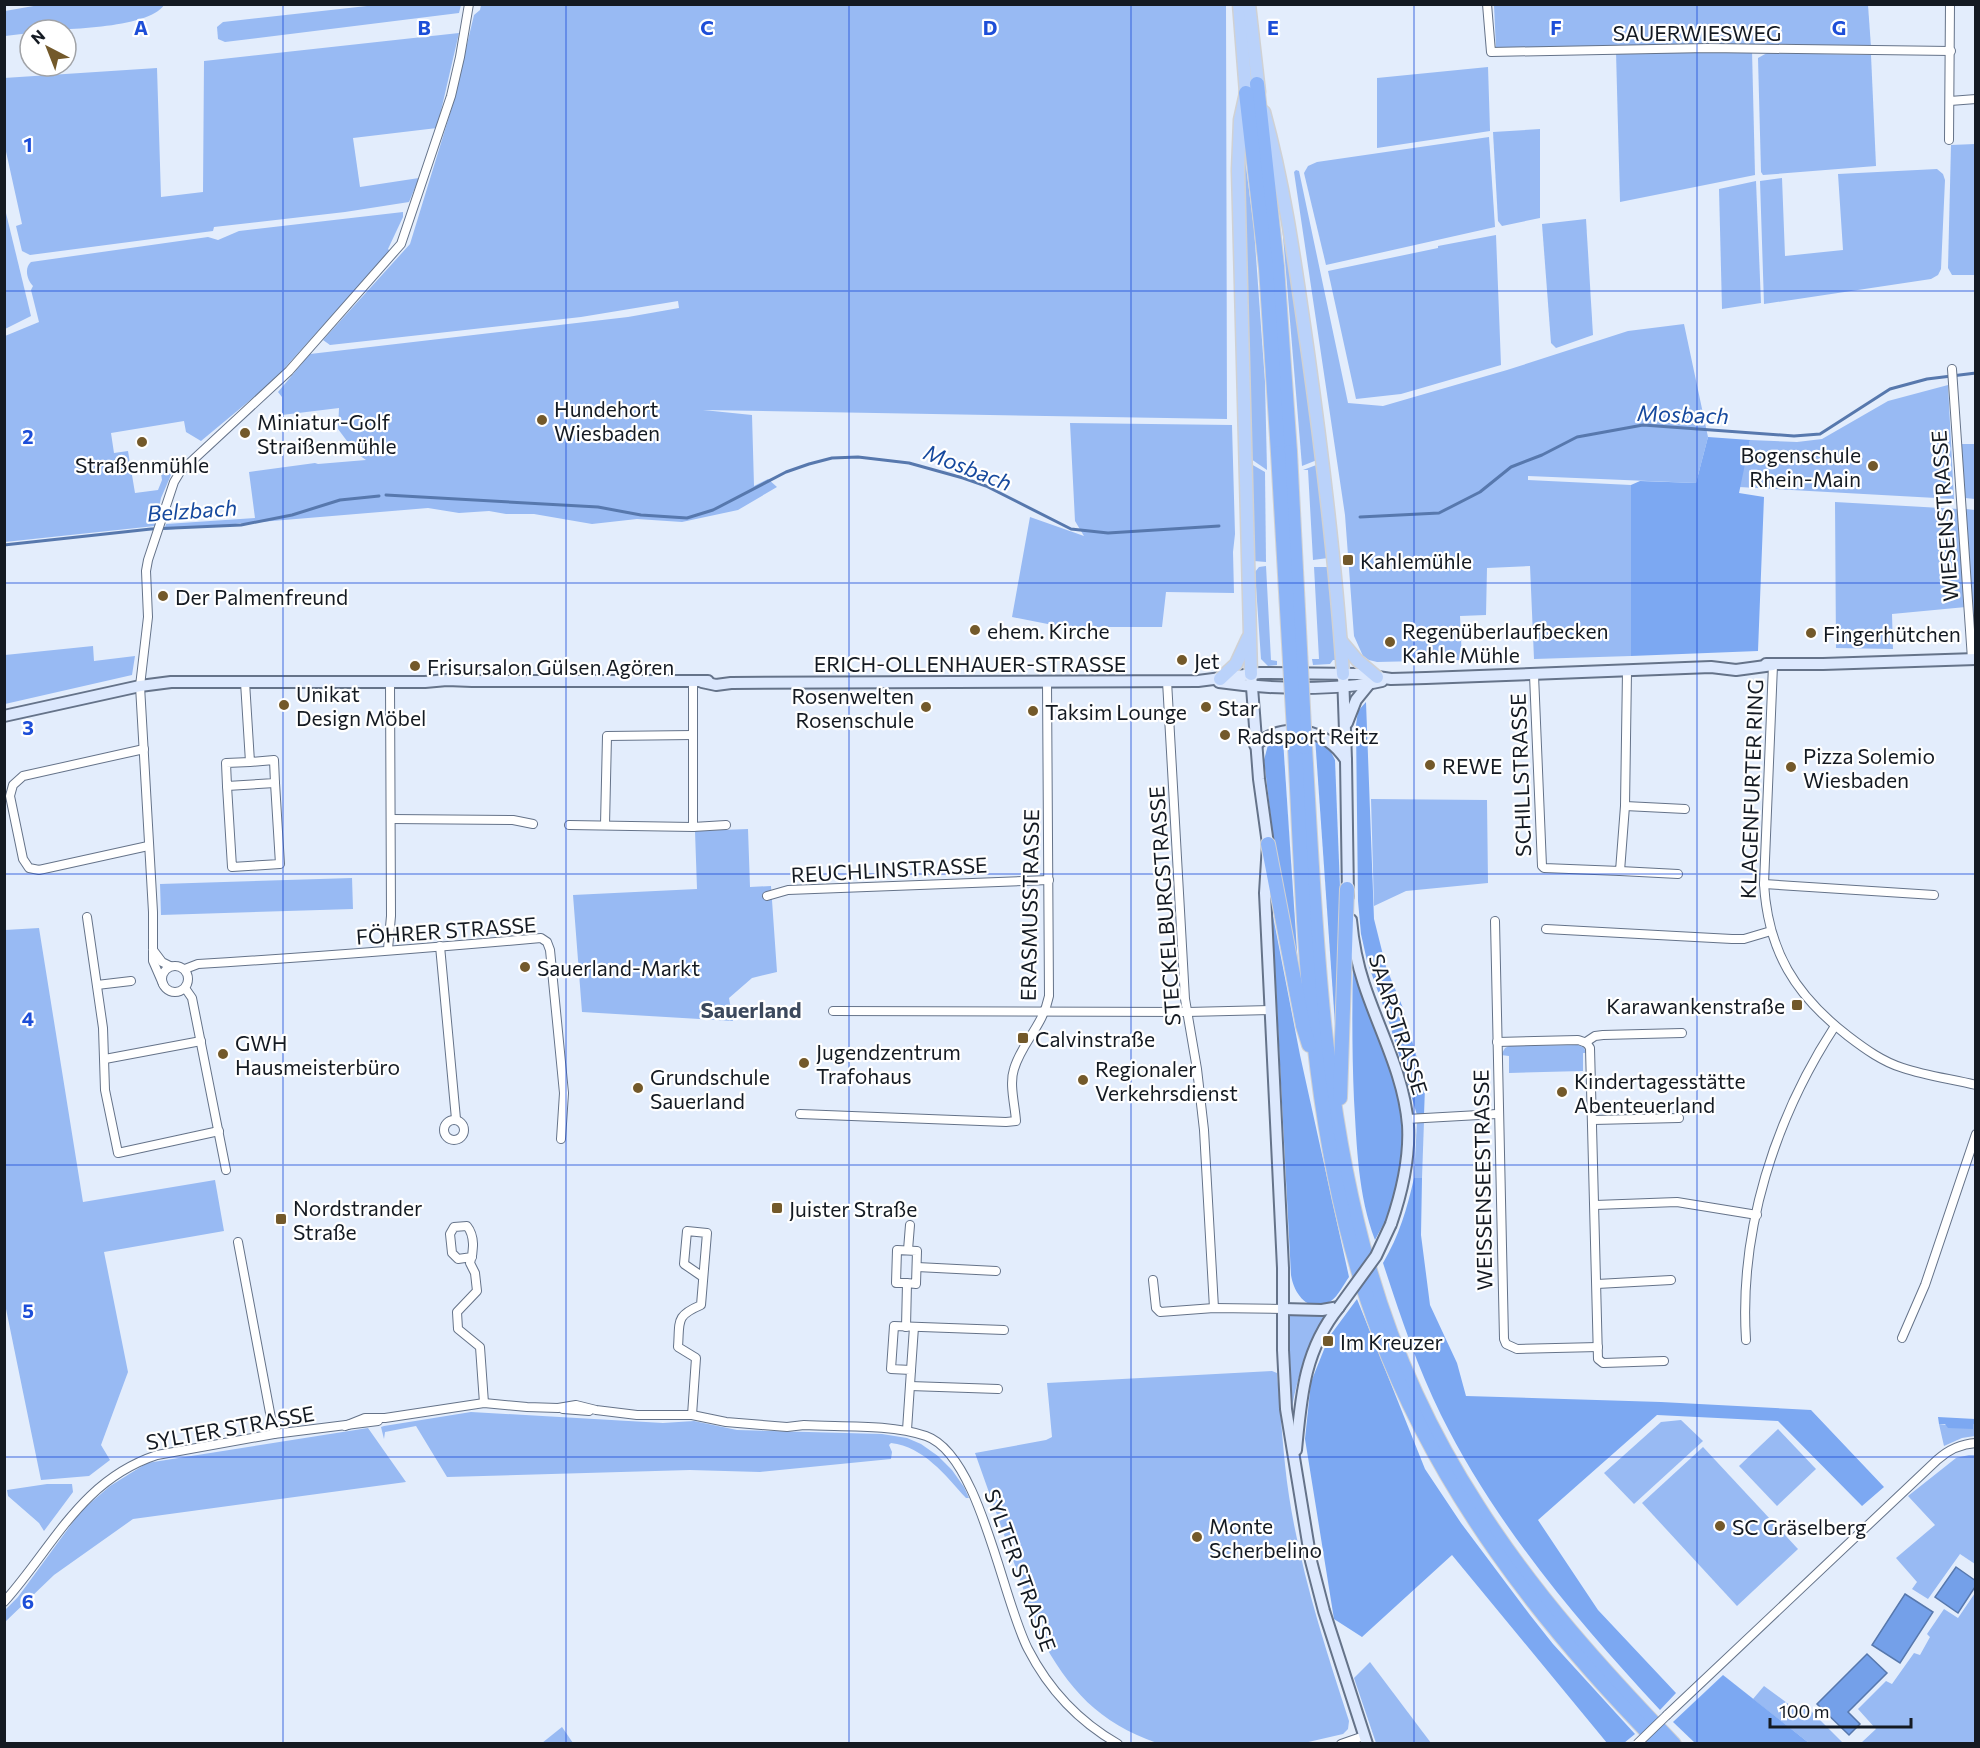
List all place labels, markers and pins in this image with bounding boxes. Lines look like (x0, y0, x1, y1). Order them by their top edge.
place label: Hundehort Wiesbaden (554, 396, 660, 445)
place label: Miniatur-Golf Straißenmühle (257, 409, 397, 458)
marker: Hundehort Wiesbaden (535, 413, 549, 427)
marker: Miniatur-Golf Straißenmühle (238, 426, 252, 440)
marker: Straßenmühle (135, 435, 149, 449)
place label: Bogenschule Rhein-Main (1741, 442, 1861, 491)
place label: Straßenmühle (75, 452, 209, 477)
marker: Bogenschule Rhein-Main (1866, 459, 1880, 473)
place label: Kahlemühle (1360, 548, 1472, 573)
marker: Kahlemühle (1341, 553, 1355, 567)
place label: Der Palmenfreund (175, 584, 348, 609)
marker: Der Palmenfreund (156, 589, 170, 603)
place label: ehem. Kirche (987, 618, 1110, 643)
place label: Regenüberlaufbecken Kahle Mühle (1402, 618, 1609, 667)
place label: Fingerhütchen (1823, 621, 1961, 646)
marker: ehem. Kirche (968, 623, 982, 637)
marker: Fingerhütchen (1804, 626, 1818, 640)
marker: Regenüberlaufbecken Kahle Mühle (1383, 635, 1397, 649)
place label: Jet (1194, 648, 1220, 673)
marker: Jet (1175, 653, 1189, 667)
place label: Frisursalon Gülsen Agören (427, 654, 674, 679)
marker: Frisursalon Gülsen Agören (408, 659, 422, 673)
place label: Unikat Design Möbel (296, 681, 426, 730)
place label: Rosenwelten Rosenschule (791, 683, 914, 732)
place label: Star (1218, 695, 1258, 720)
marker: Unikat Design Möbel (277, 698, 291, 712)
place label: Taksim Lounge (1045, 699, 1187, 724)
marker: Rosenwelten Rosenschule (919, 700, 933, 714)
marker: Star (1199, 700, 1213, 714)
marker: Taksim Lounge (1026, 704, 1040, 718)
place label: Radsport Reitz (1237, 723, 1379, 748)
marker: Radsport Reitz (1218, 728, 1232, 742)
place label: Pizza Solemio Wiesbaden (1803, 743, 1935, 792)
place label: REWE (1442, 753, 1502, 778)
marker: REWE (1423, 758, 1437, 772)
marker: Pizza Solemio Wiesbaden (1784, 760, 1798, 774)
place label: Sauerland-Markt (537, 955, 700, 980)
marker: Sauerland-Markt (518, 960, 532, 974)
place label: Karawankenstraße (1606, 993, 1785, 1018)
marker: Karawankenstraße (1790, 998, 1804, 1012)
place label: Calvinstraße (1035, 1026, 1155, 1051)
place label: GWH Hausmeisterbüro (235, 1030, 400, 1079)
marker: Calvinstraße (1016, 1031, 1030, 1045)
place label: Jugendzentrum Trafohaus (816, 1039, 961, 1088)
marker: GWH Hausmeisterbüro (216, 1047, 230, 1061)
marker: Jugendzentrum Trafohaus (797, 1056, 811, 1070)
place label: Regionaler Verkehrsdienst (1095, 1056, 1238, 1105)
place label: Grundschule Sauerland (650, 1064, 770, 1113)
place label: Kindertagesstätte Abenteuerland (1574, 1068, 1746, 1117)
marker: Regionaler Verkehrsdienst (1076, 1073, 1090, 1087)
marker: Grundschule Sauerland (631, 1081, 645, 1095)
marker: Kindertagesstätte Abenteuerland (1555, 1085, 1569, 1099)
place label: Nordstrander Straße (293, 1195, 422, 1244)
place label: Juister Straße (789, 1196, 917, 1221)
marker: Juister Straße (770, 1201, 784, 1215)
marker: Nordstrander Straße (274, 1212, 288, 1226)
place label: Im Kreuzer (1340, 1329, 1443, 1354)
marker: Im Kreuzer (1321, 1334, 1335, 1348)
place label: Monte Scherbelino (1209, 1513, 1322, 1562)
place label: SC Gräselberg (1732, 1514, 1866, 1539)
marker: SC Gräselberg (1713, 1519, 1727, 1533)
marker: Monte Scherbelino (1190, 1530, 1204, 1544)

